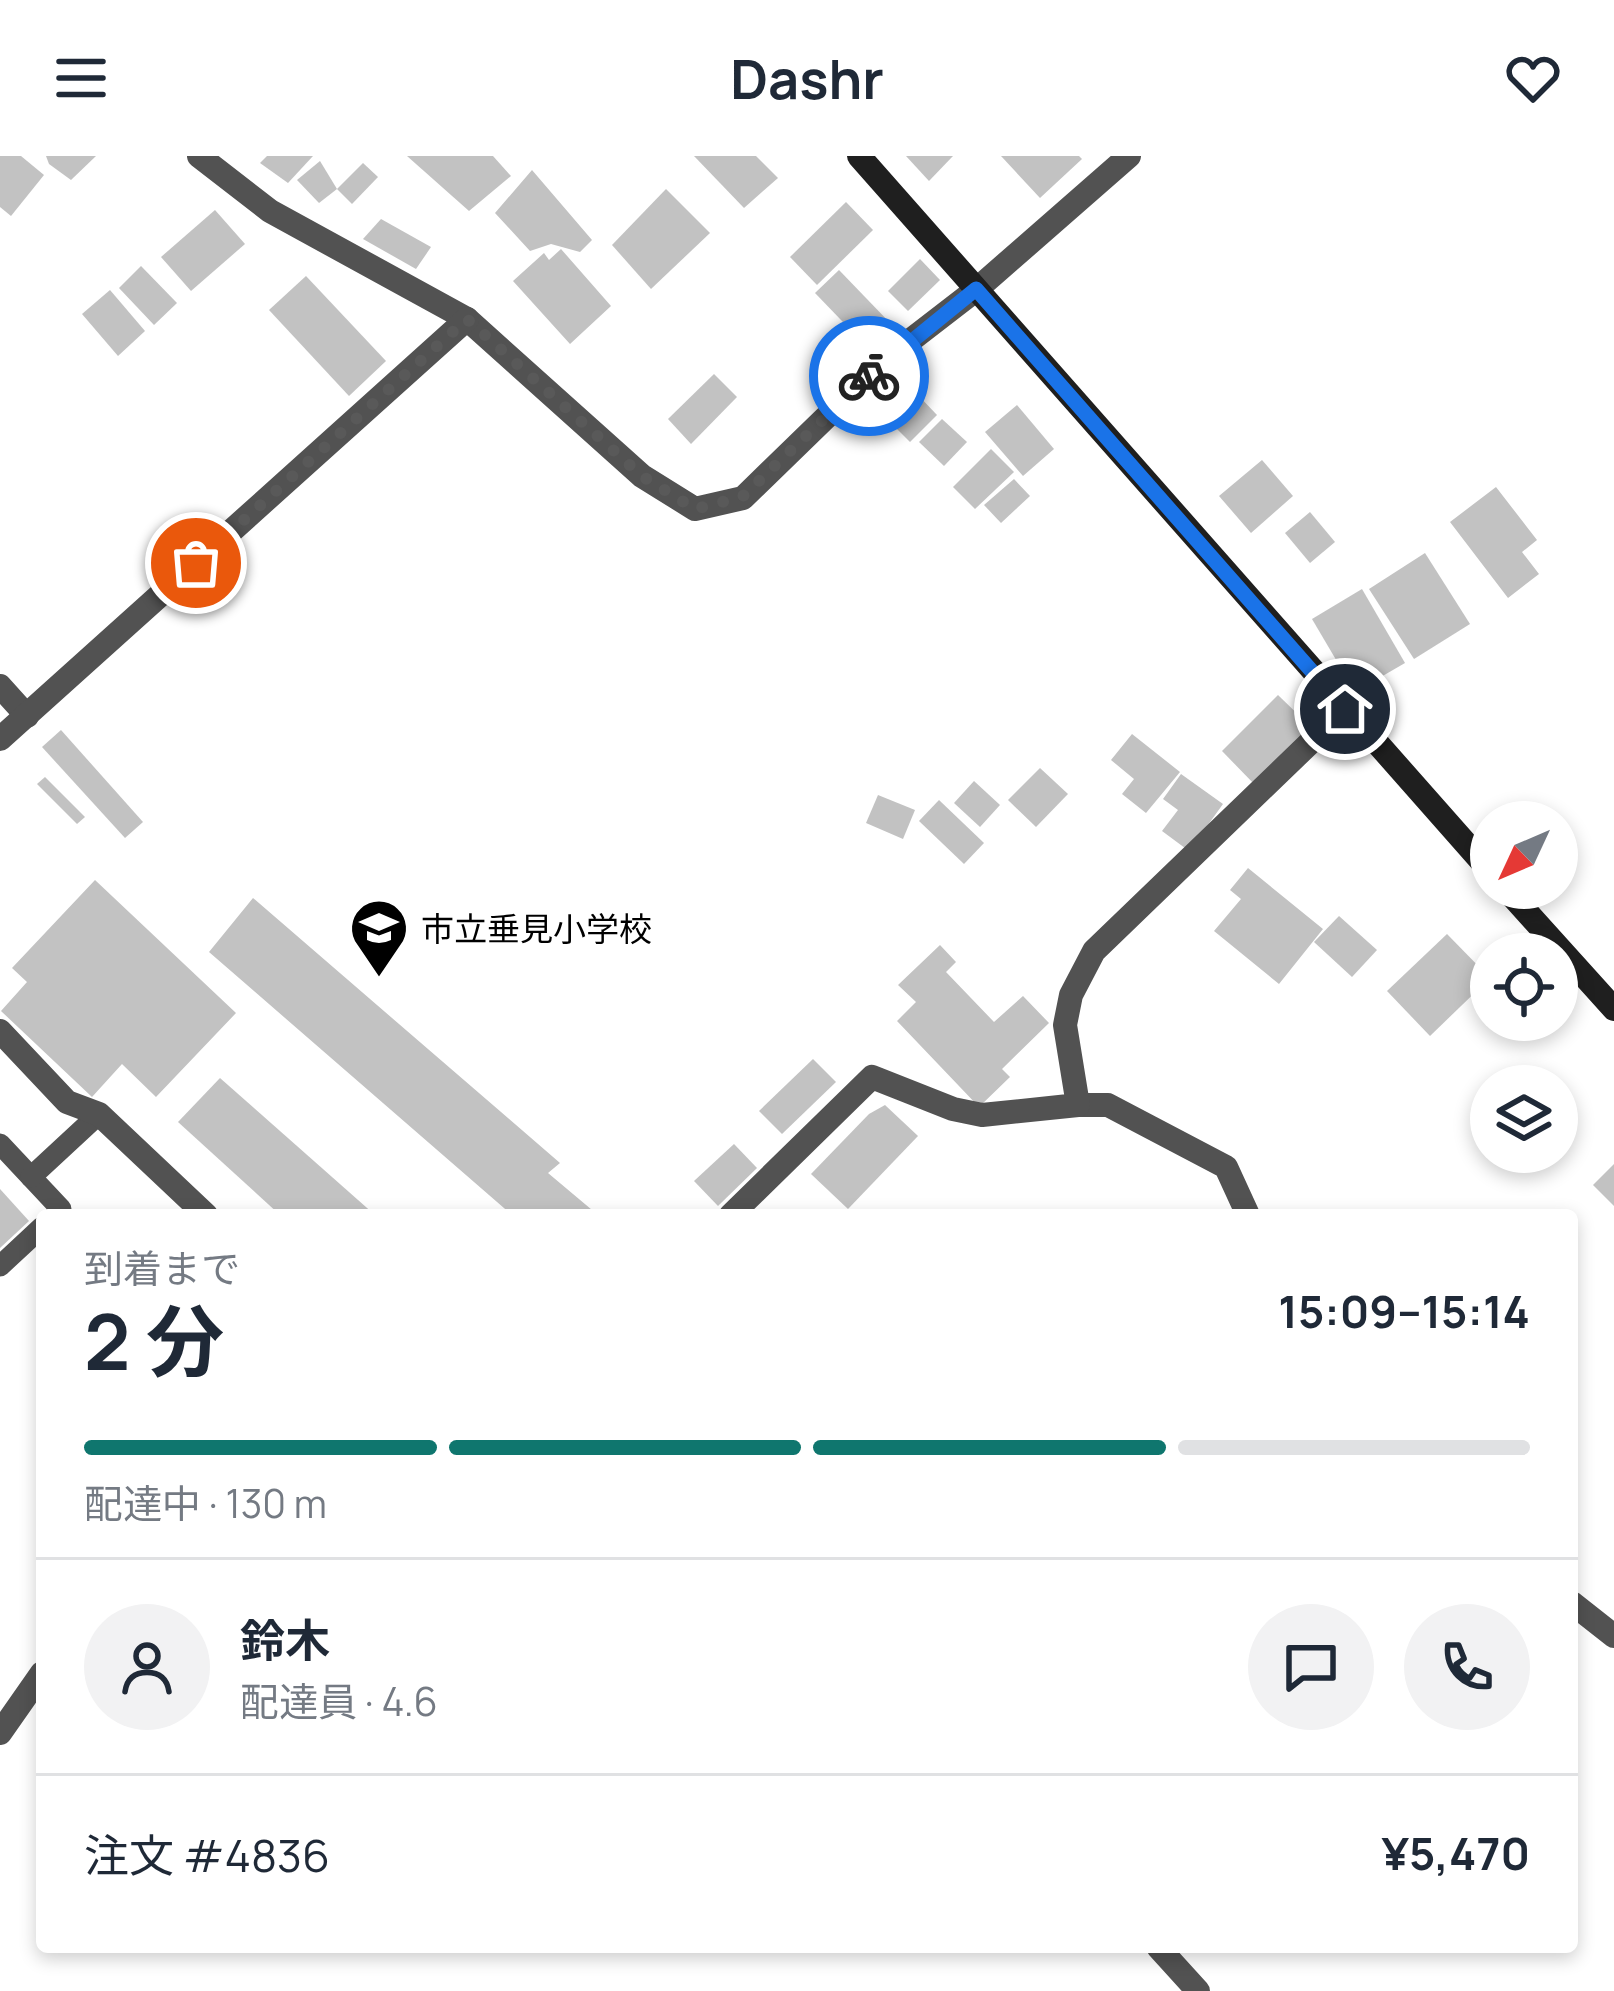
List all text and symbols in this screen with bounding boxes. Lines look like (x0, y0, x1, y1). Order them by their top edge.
text: Dashr (730, 41, 884, 115)
icon: menu (48, 45, 114, 111)
icon: heart (1500, 45, 1566, 111)
courier (809, 316, 929, 436)
icon: bike (836, 343, 902, 409)
pin (145, 512, 247, 614)
icon: bag (163, 530, 229, 596)
pin (1294, 658, 1396, 760)
icon: home (1312, 676, 1378, 742)
north arrow (1470, 801, 1578, 909)
map controls (1470, 801, 1578, 1173)
school or university icon: 市立垂見小学校 (348, 897, 410, 979)
place label: 市立垂見小学校 (421, 906, 652, 951)
button: locate (1470, 933, 1578, 1041)
button: layers (1470, 1065, 1578, 1173)
text: 到着まで (84, 1241, 240, 1295)
text: 15:09–15:14 (1278, 1280, 1530, 1342)
text: 2 分 (84, 1287, 224, 1393)
text: 配達中 · 130 m (84, 1476, 327, 1530)
button: person (84, 1604, 210, 1730)
button: chat (1248, 1604, 1374, 1730)
button: phone (1404, 1604, 1530, 1730)
text: 鈴木 (240, 1609, 330, 1671)
text: 配達員 · 4.6 (240, 1674, 438, 1728)
text: ¥5,470 (1381, 1822, 1530, 1884)
text: 注文 #4836 (84, 1824, 330, 1886)

